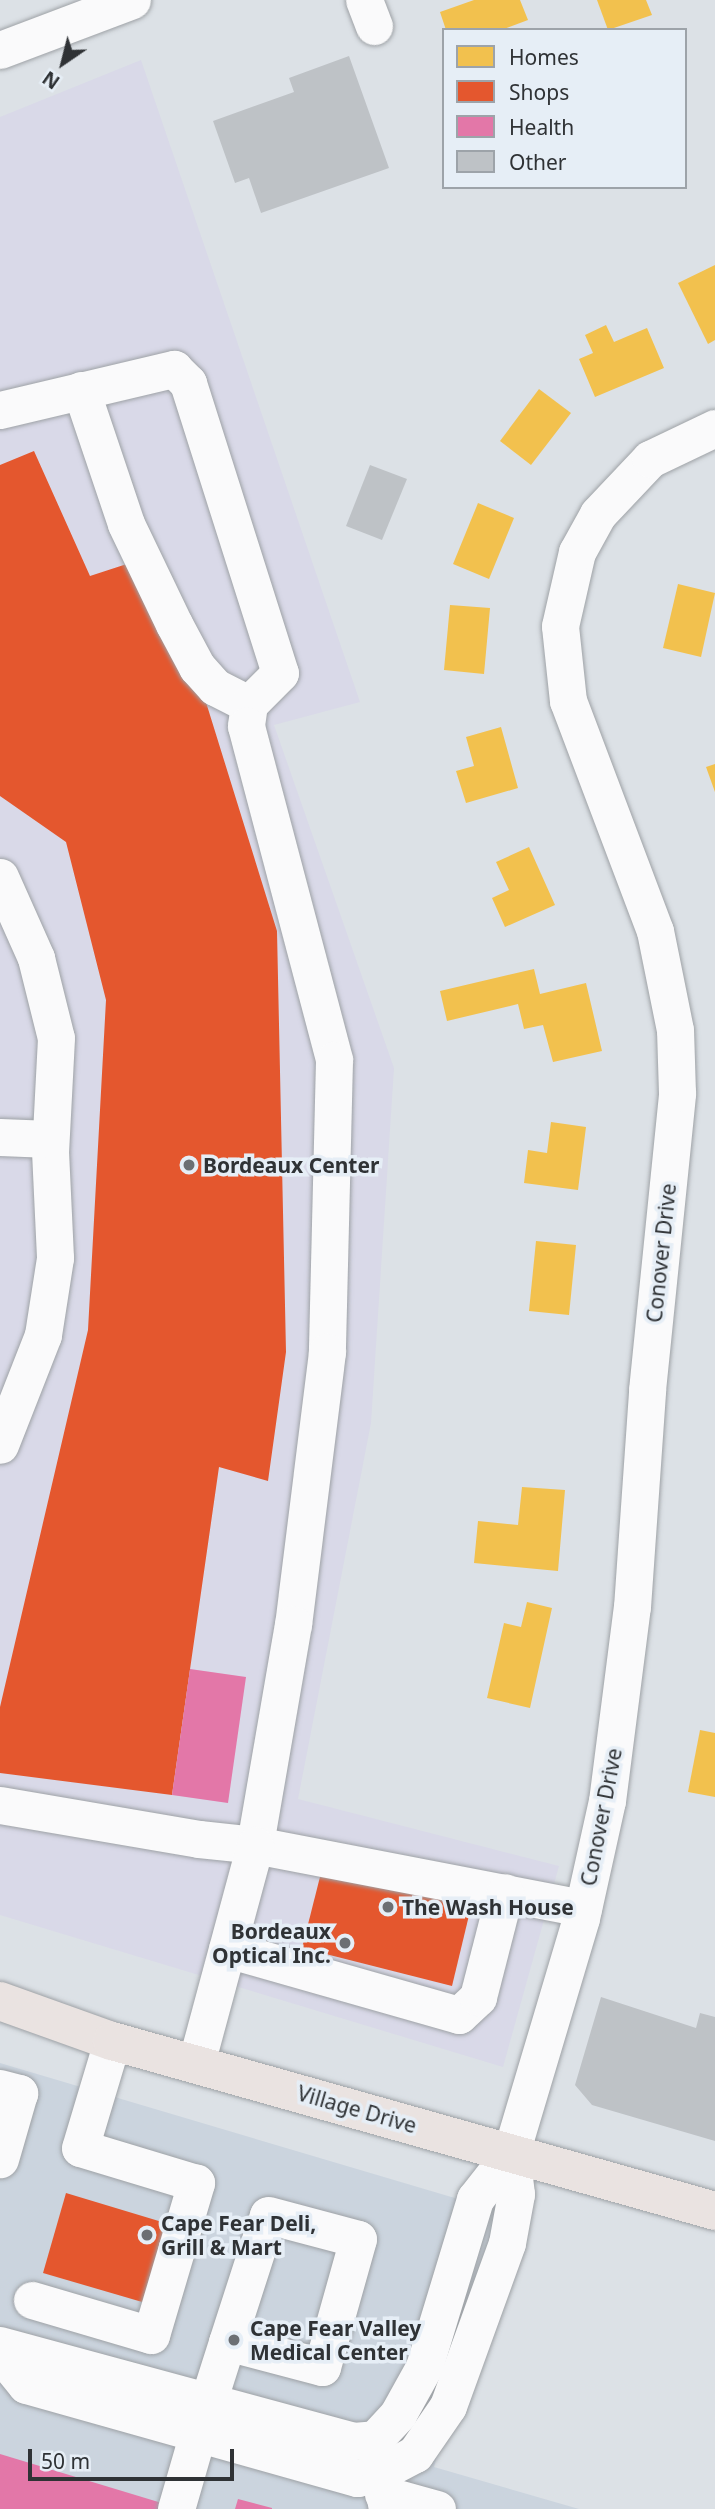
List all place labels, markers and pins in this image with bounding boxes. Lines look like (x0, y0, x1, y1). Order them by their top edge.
place label: Bordeaux Center (203, 1152, 379, 1178)
marker: Bordeaux Center (181, 1157, 197, 1173)
place label: The Wash House (402, 1894, 574, 1920)
marker: The Wash House (380, 1899, 396, 1915)
place label: Bordeaux Optical Inc. (212, 1918, 331, 1968)
marker: Bordeaux Optical Inc. (337, 1935, 353, 1951)
place label: Cape Fear Deli, Grill & Mart (161, 2210, 316, 2260)
marker: Cape Fear Deli, Grill & Mart (139, 2227, 155, 2243)
place label: Cape Fear Valley Medical Center (250, 2315, 421, 2365)
marker: Cape Fear Valley Medical Center (224, 2330, 244, 2350)

